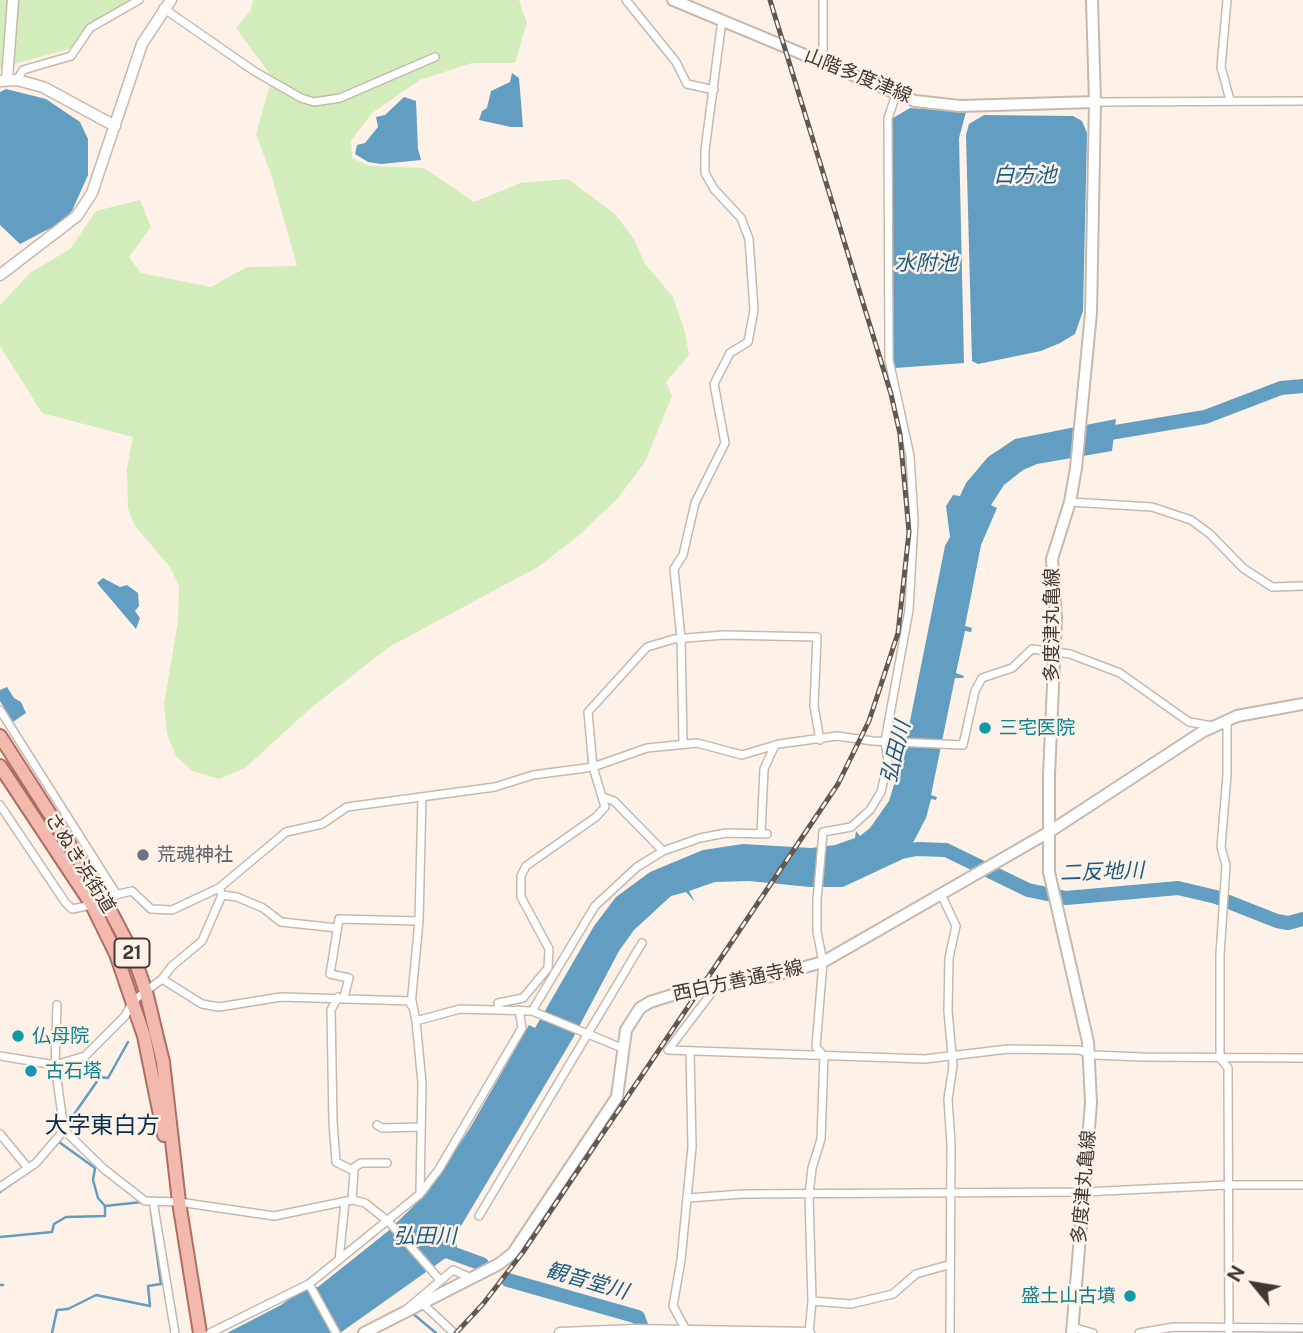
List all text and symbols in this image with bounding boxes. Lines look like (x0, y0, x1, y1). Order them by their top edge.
street label: 山階多度津線 (801, 44, 915, 108)
water label: 白方池 (994, 163, 1056, 189)
water label: 水附池 (895, 251, 957, 277)
street label: 多度津丸亀線 (1041, 568, 1063, 682)
place label: 三宅医院 (999, 717, 1075, 739)
water label: 弘田川 (876, 718, 916, 786)
marker: 三宅医院 (977, 720, 993, 736)
street label: さぬき浜街道 (40, 809, 120, 917)
place label: 荒魂神社 (157, 844, 233, 866)
marker: 荒魂神社 (135, 847, 151, 863)
water label: 二反地川 (1060, 858, 1144, 886)
road number: 21 (114, 938, 150, 968)
street label: 西白方善通寺線 (671, 956, 805, 1006)
place label: 仏母院 (32, 1025, 89, 1047)
marker: 仏母院 (10, 1028, 26, 1044)
place label: 古石塔 (45, 1060, 102, 1082)
marker: 古石塔 (23, 1063, 39, 1079)
district label: 大字東白方 (45, 1112, 159, 1140)
street label: 多度津丸亀線 (1068, 1129, 1100, 1245)
water label: 弘田川 (394, 1224, 456, 1250)
north arrow (1219, 1249, 1289, 1319)
water label: 観音堂川 (543, 1257, 631, 1305)
text: N (1223, 1262, 1249, 1285)
place label: 盛土山古墳 (1021, 1285, 1116, 1307)
marker: 盛土山古墳 (1122, 1288, 1138, 1304)

